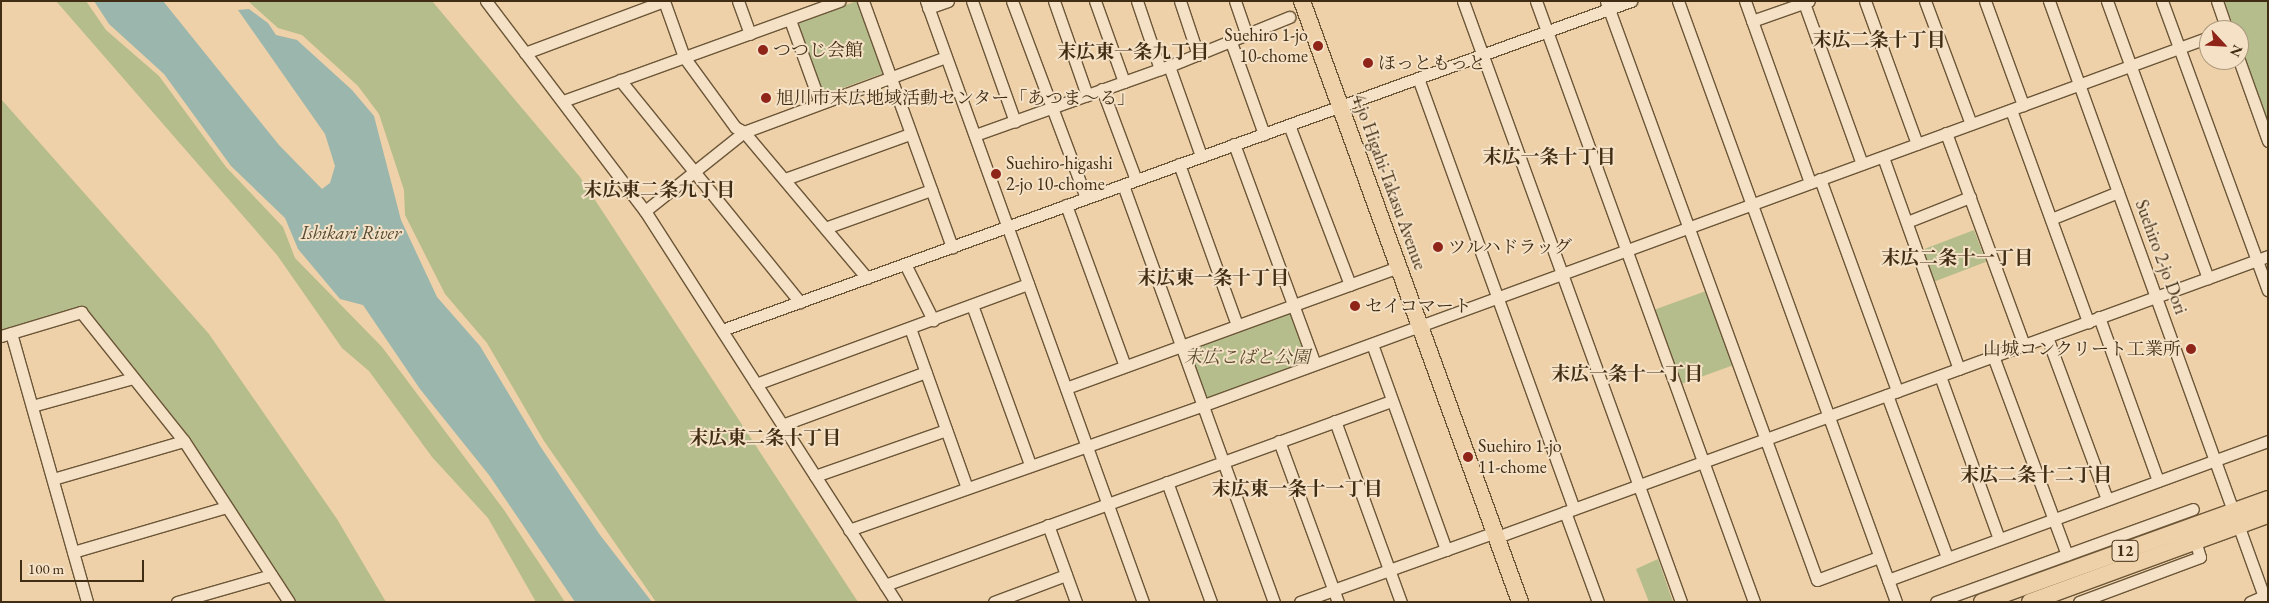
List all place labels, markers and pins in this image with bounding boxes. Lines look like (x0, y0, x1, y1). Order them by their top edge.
place label: Suehiro 1-jo 10-chome (1224, 25, 1308, 68)
place label: つつじ会館 (773, 39, 863, 61)
marker: Suehiro 1-jo 10-chome (1312, 40, 1324, 52)
marker: つつじ会館 (757, 44, 769, 56)
place label: ほっともっと (1378, 52, 1486, 74)
marker: ほっともっと (1362, 57, 1374, 69)
place label: 旭川市末広地域活動センター「あつま〜る」 (776, 87, 1136, 109)
marker: 旭川市末広地域活動センター「あつま〜る」 (760, 92, 772, 104)
place label: Suehiro-higashi 2-jo 10-chome (1006, 153, 1113, 195)
marker: Suehiro-higashi 2-jo 10-chome (990, 168, 1002, 180)
place label: ツルハドラッグ (1448, 236, 1574, 258)
marker: ツルハドラッグ (1432, 241, 1444, 253)
place label: セイコマート (1365, 295, 1473, 317)
marker: セイコマート (1349, 300, 1361, 312)
place label: 山城コンクリート工業所 (1983, 338, 2181, 360)
marker: 山城コンクリート工業所 (2185, 343, 2197, 355)
place label: Suehiro 1-jo 11-chome (1478, 436, 1562, 478)
marker: Suehiro 1-jo 11-chome (1462, 451, 1474, 463)

